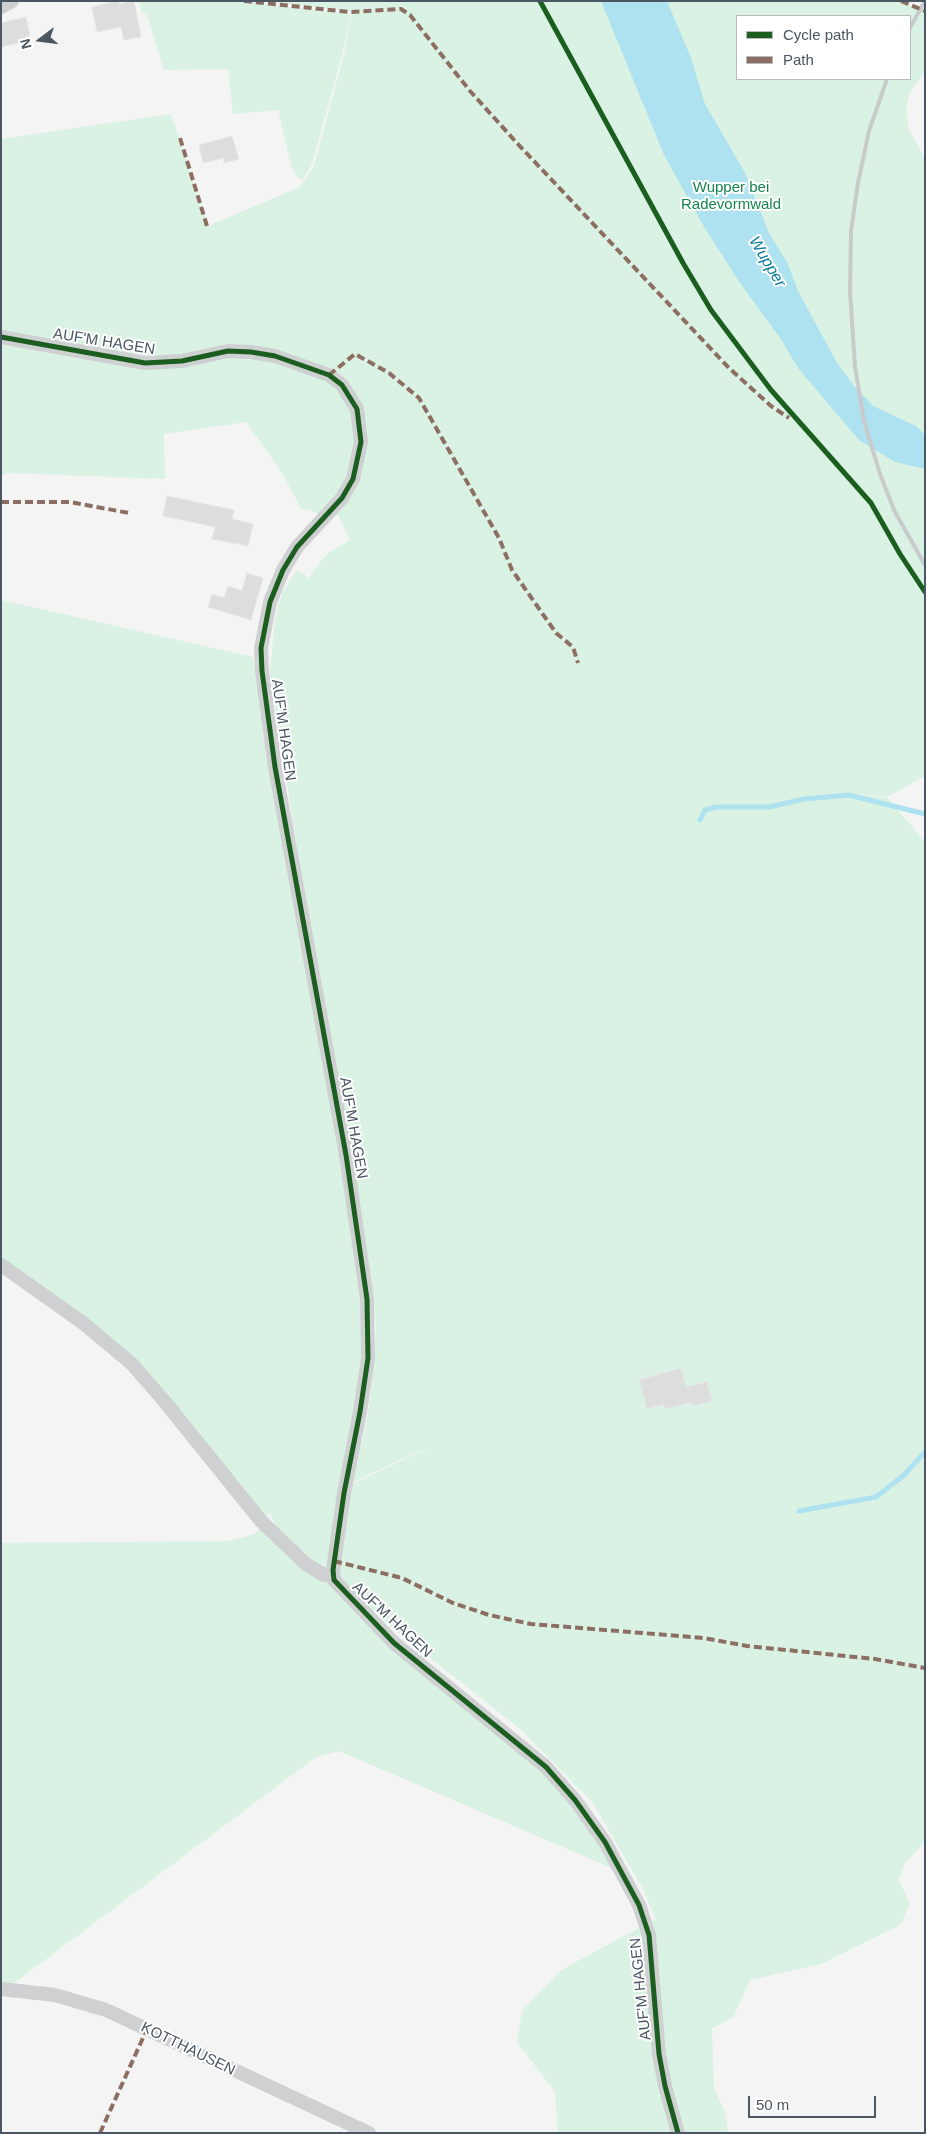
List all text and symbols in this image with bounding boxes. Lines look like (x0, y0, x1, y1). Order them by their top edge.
north arrow (15, 15, 65, 65)
legend (736, 15, 911, 80)
text: Cycle path (783, 26, 854, 43)
text: N (16, 37, 35, 51)
text: Path (783, 51, 814, 68)
park label: Wupper bei Radevormwald (681, 179, 781, 214)
water label: Wupper (744, 233, 790, 291)
street label: AUF'M HAGEN (52, 325, 156, 359)
street label: AUF'M HAGEN (267, 678, 299, 782)
street label: AUF'M HAGEN (335, 1076, 371, 1180)
street label: AUF'M HAGEN (348, 1578, 436, 1662)
street label: AUF'M HAGEN (627, 1937, 655, 2041)
street label: KOTTHAUSEN (138, 2018, 238, 2080)
scale bar (751, 2086, 878, 2118)
text: 50 m (756, 2096, 789, 2113)

